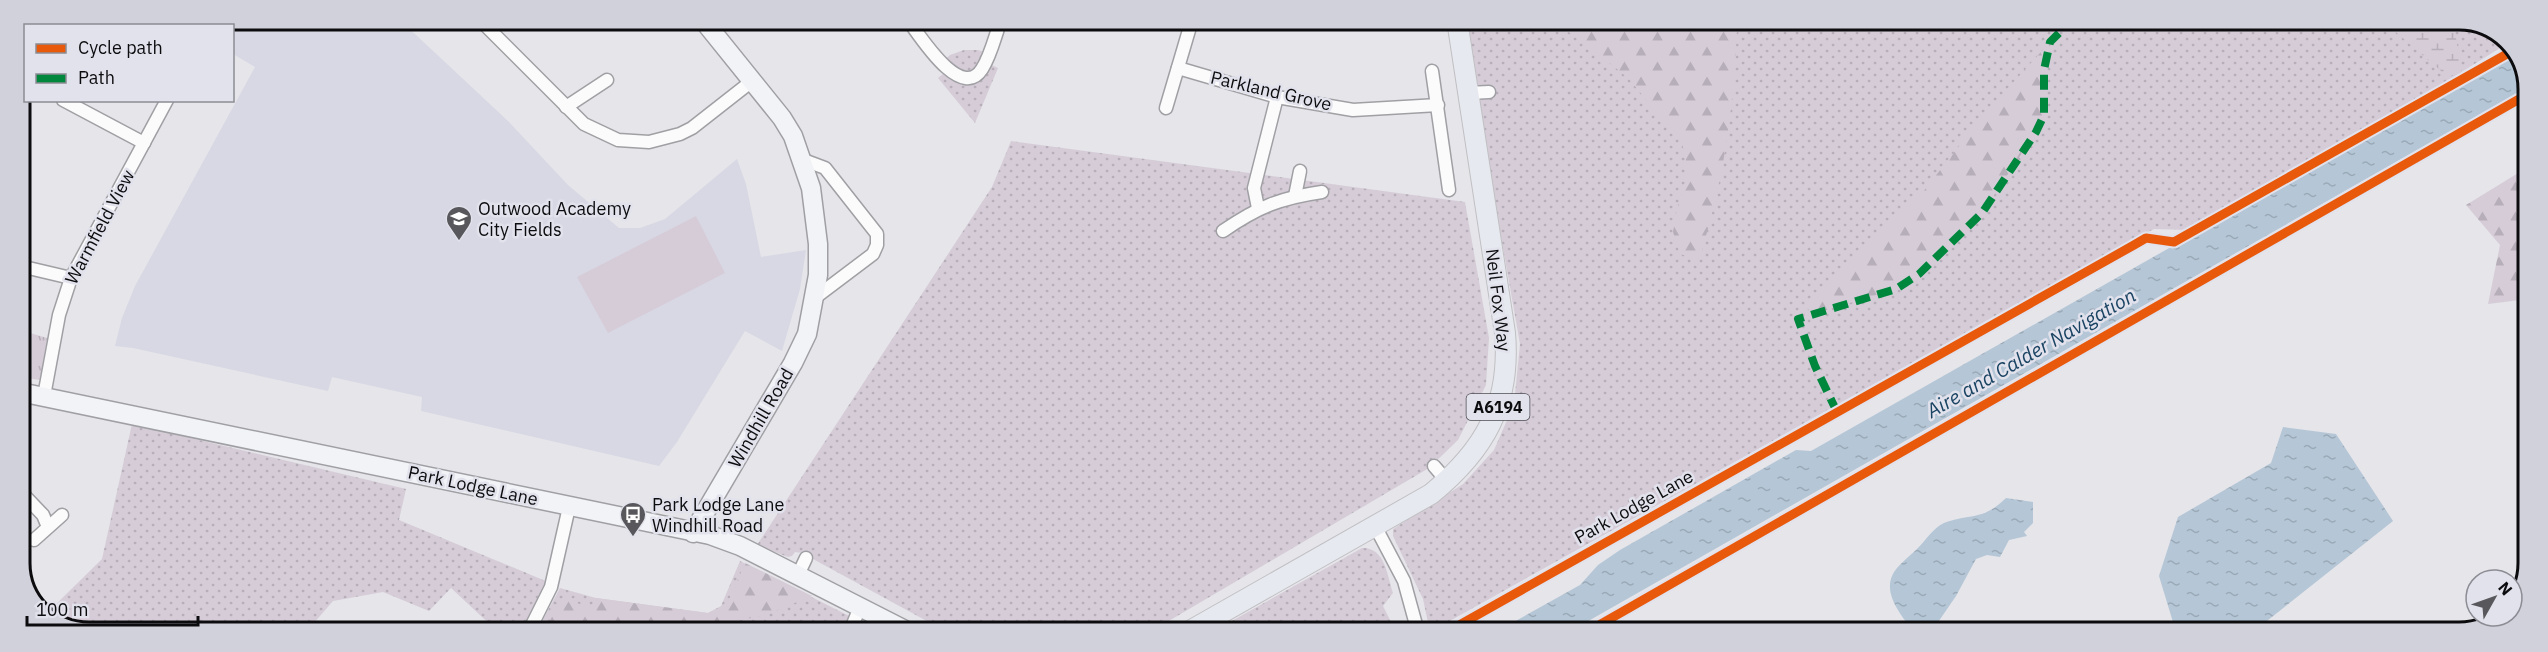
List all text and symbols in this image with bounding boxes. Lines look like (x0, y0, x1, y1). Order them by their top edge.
legend (24, 24, 234, 102)
text: Cycle path (78, 36, 163, 59)
street label: Parkland Grove (1208, 65, 1334, 116)
text: Path (78, 66, 115, 89)
street label: Warmfield View (60, 165, 139, 288)
place label: Outwood Academy City Fields (478, 197, 631, 241)
school or university icon: Outwood Academy City Fields (444, 204, 474, 242)
street label: Neil Fox Way (1481, 247, 1516, 353)
water label: Aire and Calder Navigation (1920, 281, 2140, 424)
street label: Windhill Road (723, 364, 798, 472)
road number: A6194 (1466, 394, 1530, 420)
street label: Park Lodge Lane (406, 461, 540, 511)
street label: Park Lodge Lane (1570, 464, 1697, 549)
place label: Park Lodge Lane Windhill Road (652, 493, 784, 537)
bus stop icon: Park Lodge Lane Windhill Road (618, 500, 648, 538)
north arrow (2464, 568, 2524, 628)
text: N (2494, 577, 2517, 599)
scale bar (27, 589, 198, 627)
text: 100 m (36, 598, 88, 621)

